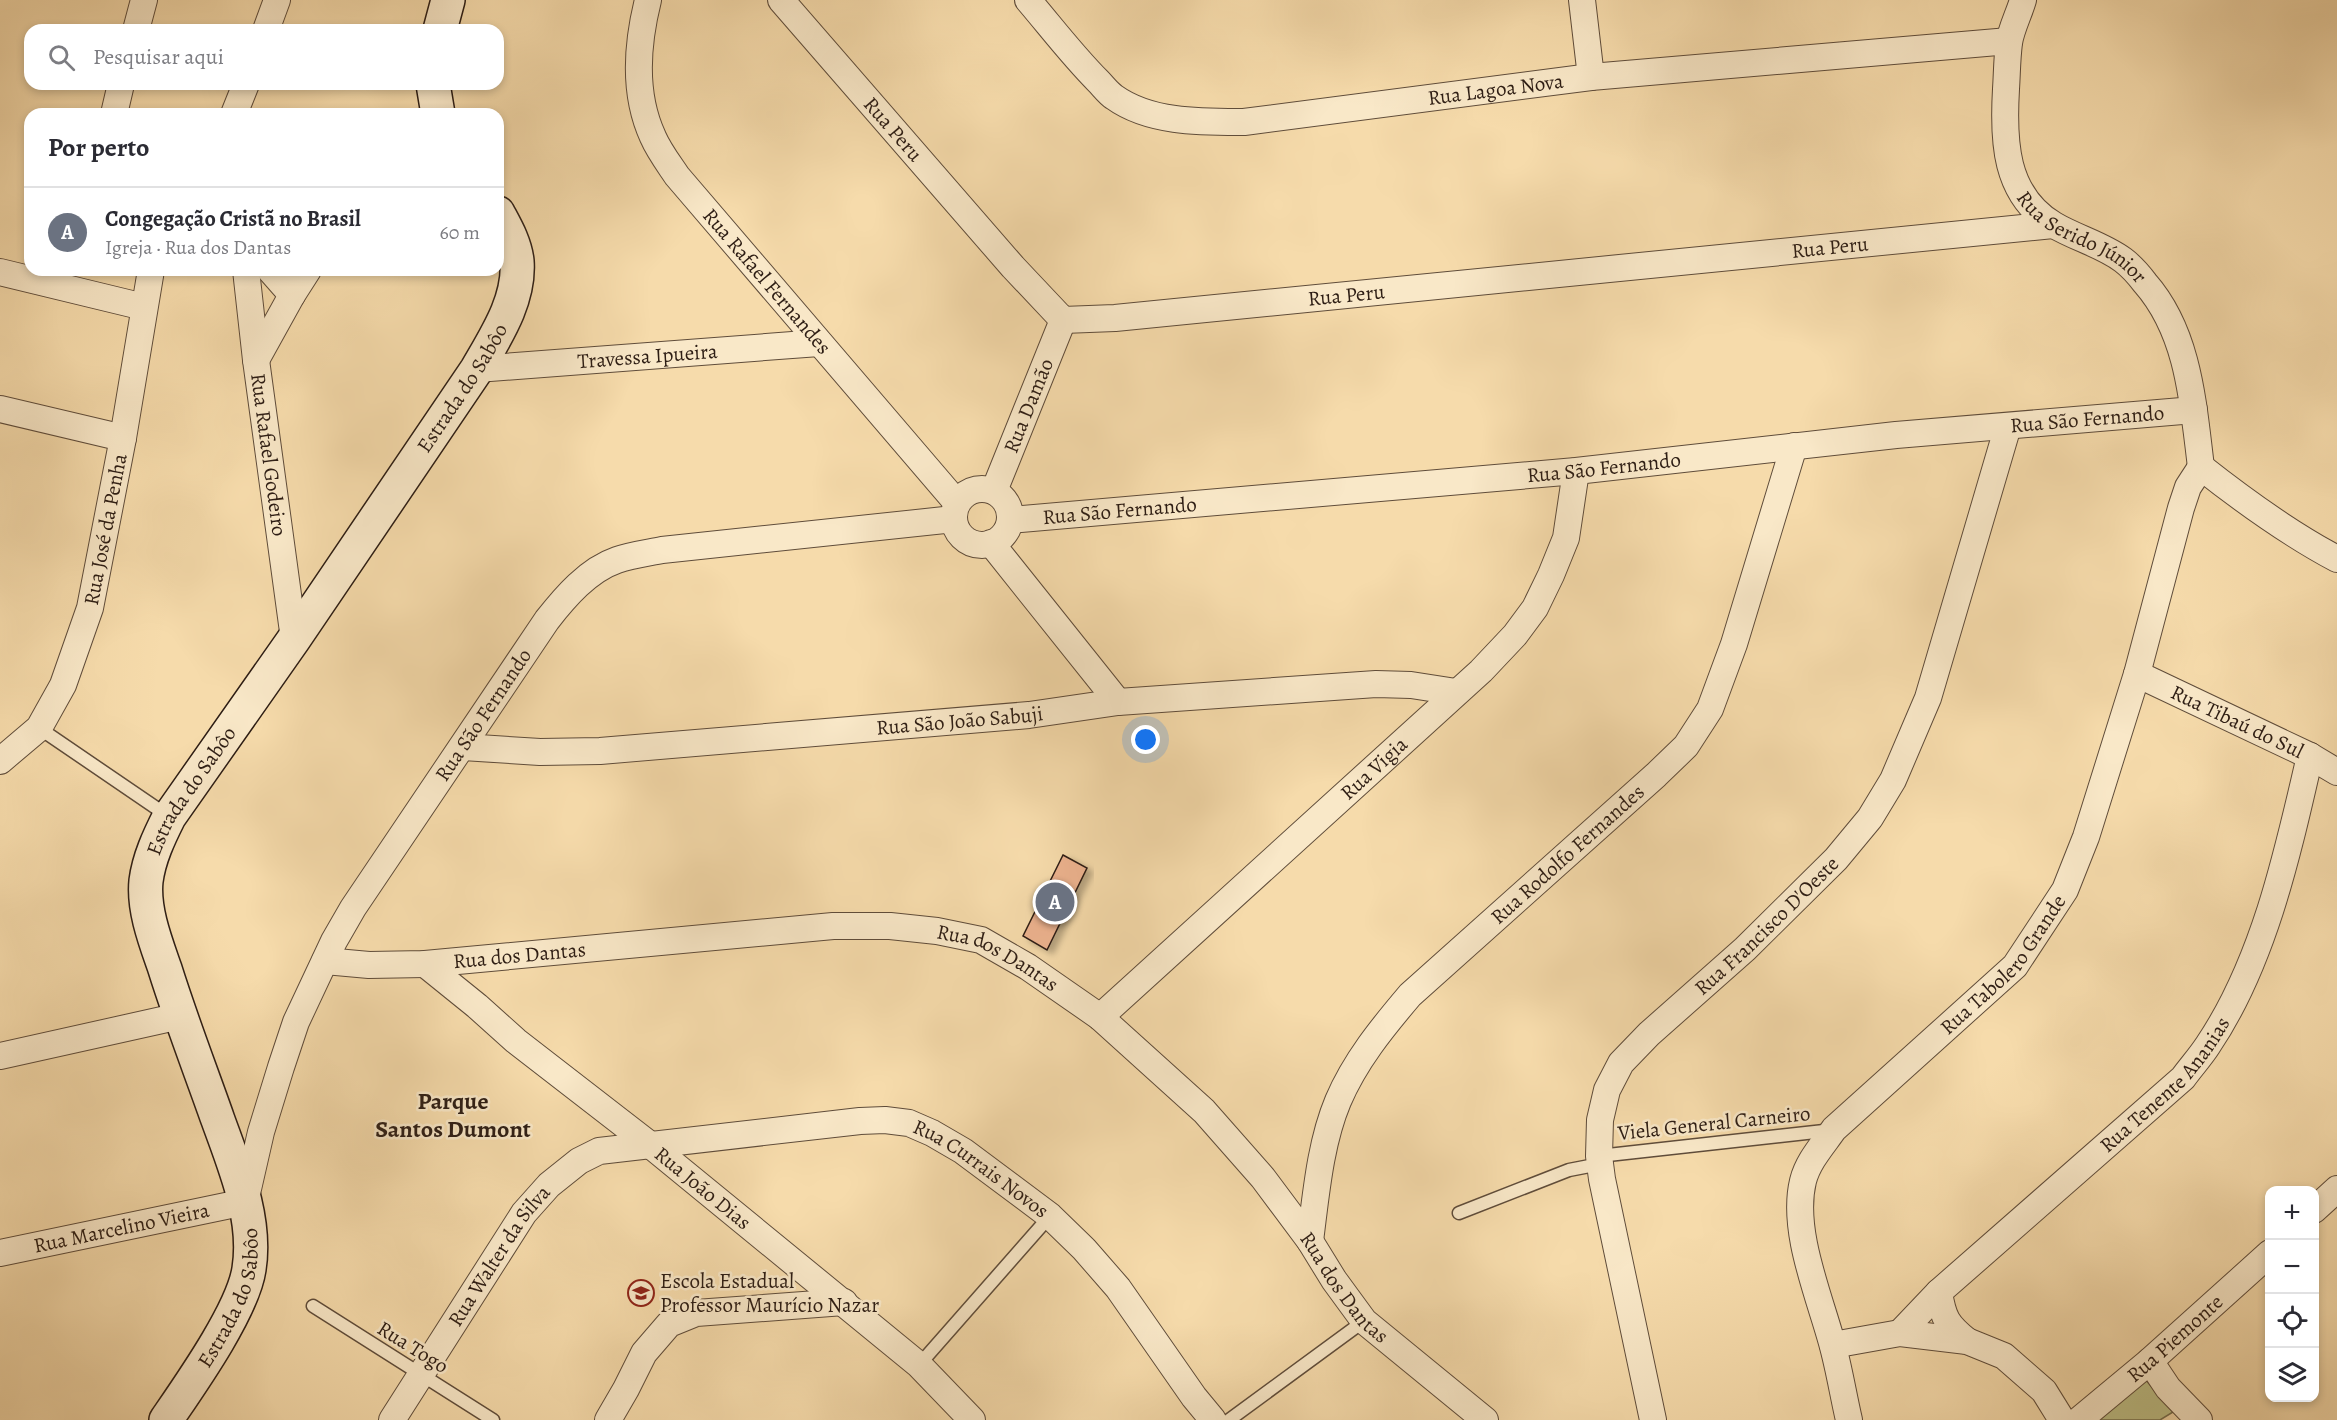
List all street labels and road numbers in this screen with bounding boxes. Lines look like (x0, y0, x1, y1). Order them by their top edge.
street label: Rua Lagoa Nova (1426, 67, 1565, 112)
street label: Rua Peru (857, 91, 929, 168)
street label: Rua Serido Júnior (2010, 185, 2154, 289)
street label: Rua Rafael Fernandes (696, 202, 838, 360)
street label: Rua Peru (1790, 229, 1870, 265)
street label: Rua Peru (1307, 277, 1387, 313)
street label: Estrada do Sabôo (410, 319, 514, 458)
street label: Travessa Ipueira (576, 337, 719, 375)
street label: Rua Damão (997, 354, 1060, 457)
street label: Rua Rafael Godeiro (244, 371, 294, 538)
street label: Rua São Fernando (2009, 399, 2165, 439)
street label: Rua São Fernando (1526, 445, 1682, 489)
street label: Rua José da Penha (77, 451, 134, 608)
street label: Rua São Fernando (1041, 490, 1198, 531)
street label: Rua São Fernando (428, 643, 538, 787)
street label: Rua Tibaú do Sul (2166, 678, 2308, 765)
street label: Rua São João Sabuji (875, 699, 1045, 742)
street label: Estrada do Sabôo (139, 721, 243, 859)
street label: Rua Vigia (1334, 730, 1414, 806)
street label: Rua Rodolfo Fernandes (1484, 778, 1650, 931)
street label: Rua Francisco D'Oeste (1688, 850, 1845, 1002)
street label: Rua Tabolero Grande (1934, 889, 2072, 1041)
street label: Rua dos Dantas (934, 917, 1064, 998)
street label: Rua dos Dantas (452, 935, 587, 975)
street label: Rua Tenente Ananias (2094, 1012, 2236, 1159)
street label: Viela General Carneiro (1615, 1099, 1812, 1147)
street label: Rua Currais Novos (909, 1112, 1055, 1224)
street label: Rua João Dias (649, 1140, 757, 1236)
street label: Rua Walter da Silva (441, 1179, 557, 1332)
street label: Rua Marcelino Vieira (31, 1196, 212, 1260)
street label: Rua dos Dantas (1294, 1226, 1394, 1350)
street label: Estrada do Sabôo (191, 1227, 265, 1373)
street label: Rua Piemonte (2121, 1288, 2229, 1389)
street label: Rua Togo (372, 1314, 454, 1380)

